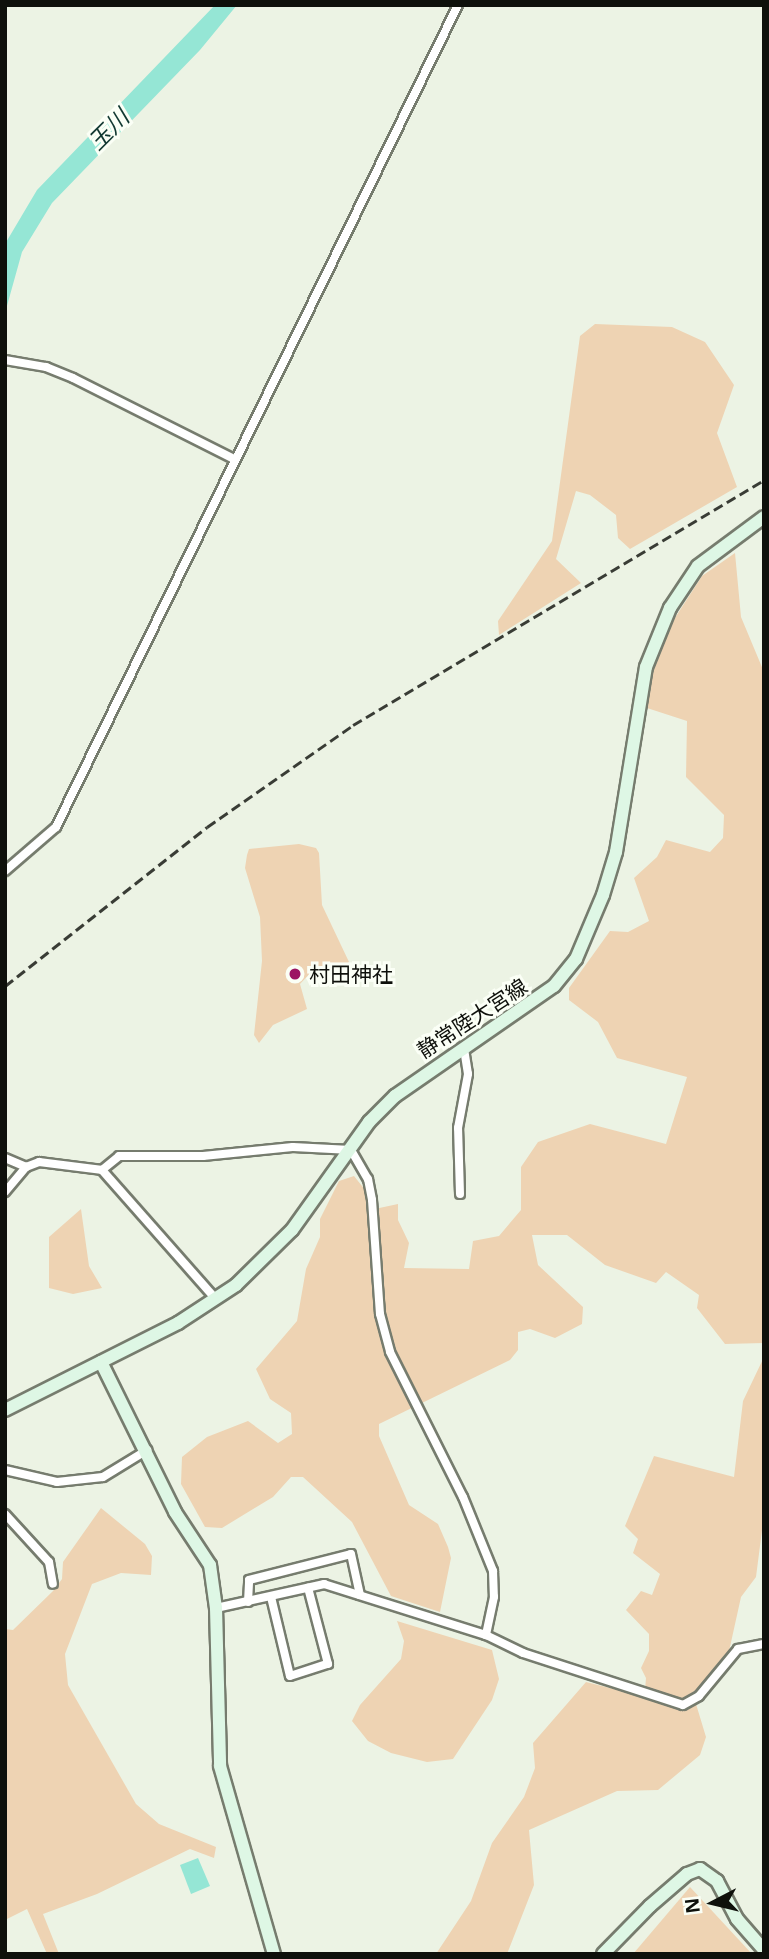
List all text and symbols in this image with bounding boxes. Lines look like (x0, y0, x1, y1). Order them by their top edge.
water label: 玉川 (82, 103, 134, 155)
place label: 村田神社 (309, 961, 393, 987)
marker: 村田神社 (287, 966, 303, 982)
street label: 静常陸大宮線 (412, 973, 532, 1063)
north arrow (678, 1868, 748, 1938)
text: N (678, 1896, 706, 1915)

